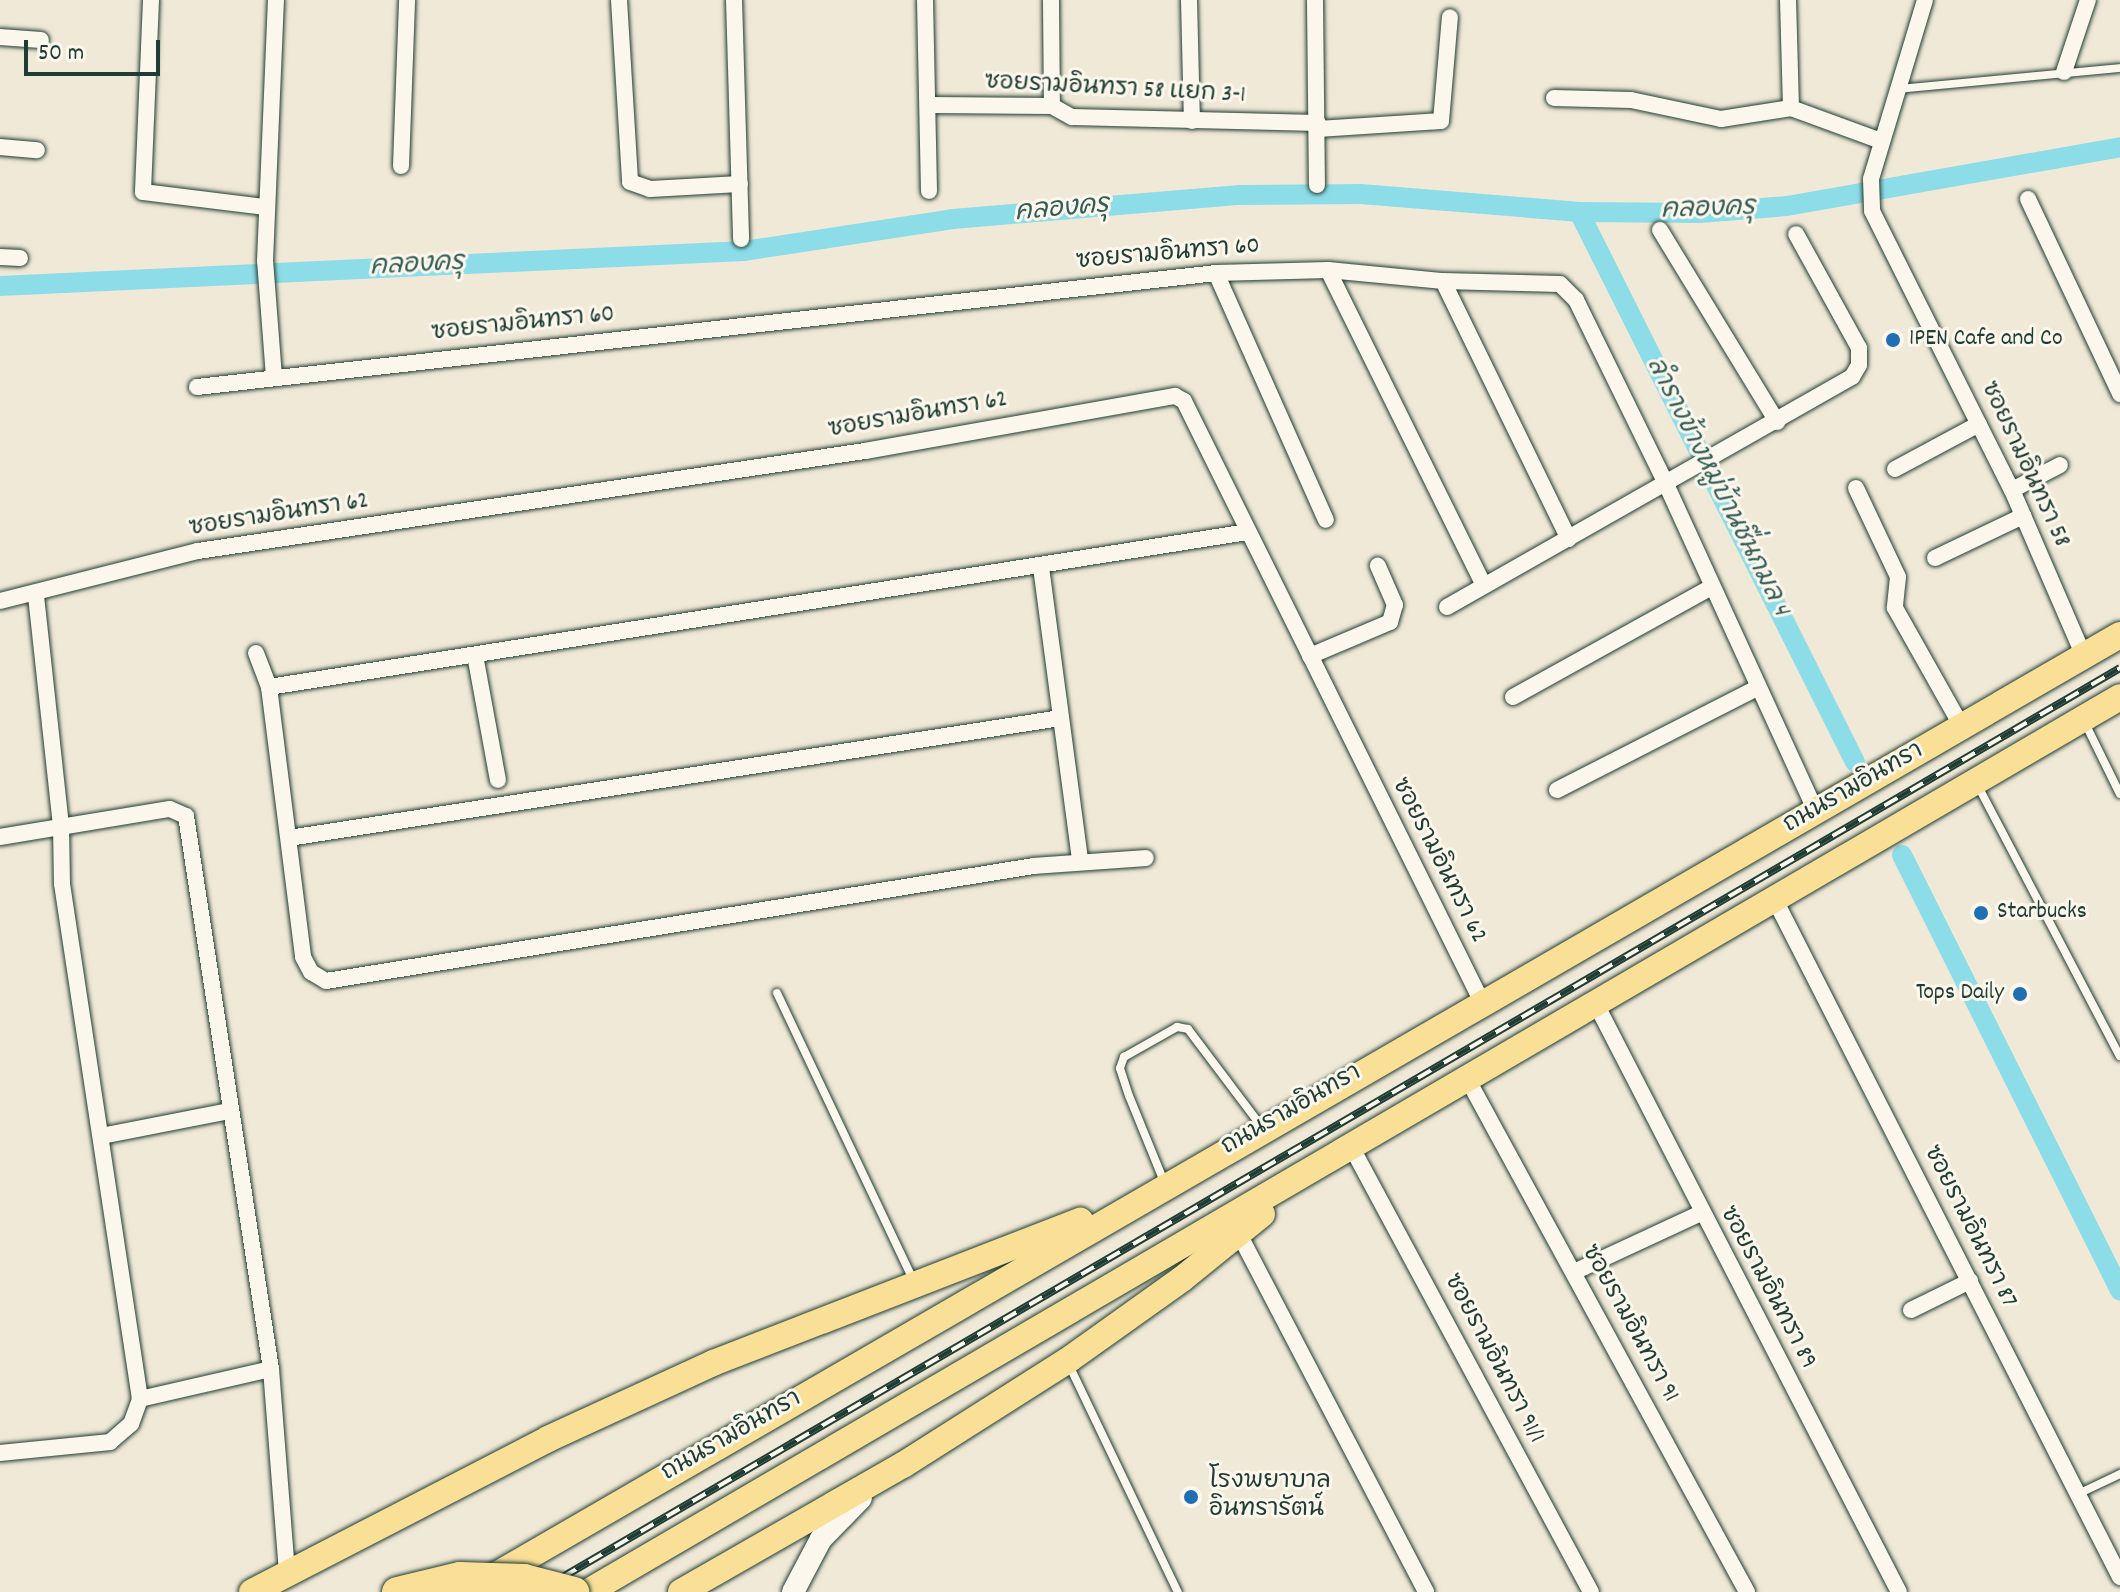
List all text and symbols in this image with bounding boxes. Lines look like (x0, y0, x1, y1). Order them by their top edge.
scale bar (28, 24, 164, 74)
text: 50 m (38, 37, 84, 71)
street label: ซอยรามอินทรา 58 แยก 3-1 (984, 69, 1246, 111)
water label: คลองครุ (1014, 190, 1110, 230)
water label: คลองครุ (1660, 193, 1756, 227)
street label: ซอยรามอินทรา 60 (1075, 233, 1261, 277)
water label: คลองครุ (369, 248, 465, 284)
street label: ซอยรามอินทรา 60 (430, 301, 616, 349)
place label: 1PEN Cafe and Co (1909, 326, 2063, 354)
marker: 1PEN Cafe and Co (1884, 331, 1902, 349)
water label: ลำรางข้างหมู่บ้านชื่นกมล 4 (1638, 353, 1796, 621)
street label: ซอยรามอินทรา 58 (1973, 377, 2075, 553)
street label: ซอยรามอินทรา 62 (826, 386, 1010, 446)
street label: ซอยรามอินทรา 62 (187, 488, 371, 544)
street label: ถนนรามอินทรา (1779, 737, 1929, 841)
street label: ซอยรามอินทรา 62 (1384, 774, 1492, 948)
place label: Starbucks (1997, 899, 2087, 927)
marker: Starbucks (1972, 904, 1990, 922)
place label: Tops Daily (1916, 980, 2004, 1008)
marker: Tops Daily (2011, 985, 2029, 1003)
street label: ถนนรามอินทรา (1217, 1059, 1367, 1163)
street label: ซอยรามอินทรา 87 (1916, 1141, 2022, 1313)
street label: ซอยรามอินทรา 89 (1712, 1202, 1822, 1374)
street label: ซอยรามอินทรา 91 (1574, 1240, 1684, 1408)
street label: ซอยรามอินทรา 91/1 (1436, 1270, 1550, 1448)
street label: ถนนรามอินทรา (657, 1385, 807, 1489)
place label: โรงพยาบาล อินทรารัตน์ (1209, 1469, 1331, 1525)
marker: โรงพยาบาล อินทรารัตน์ (1180, 1486, 1202, 1508)

